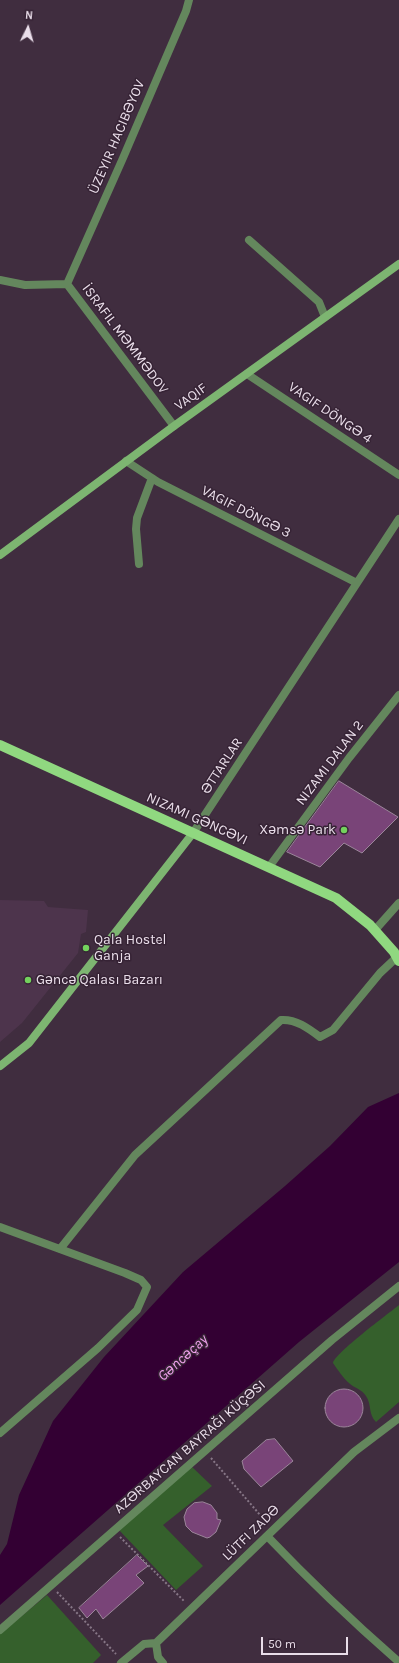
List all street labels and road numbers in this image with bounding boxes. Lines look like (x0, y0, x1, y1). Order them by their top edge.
street label: ÜZEYIR HACIBƏYOV (85, 77, 149, 197)
street label: İSRAFIL MƏMMƏDOV (78, 281, 172, 397)
street label: VAGIF DÖNGƏ 4 (285, 379, 375, 447)
street label: VAQIF (172, 380, 210, 414)
street label: VAGIF DÖNGƏ 3 (198, 482, 294, 542)
street label: NIZAMI DALAN 2 (293, 717, 367, 809)
street label: ƏTTARLAR (198, 735, 246, 797)
street label: NIZAMI GƏNCƏVI (144, 789, 250, 849)
street label: AZƏRBAYCAN BAYRAĞI KÜÇƏSI (111, 1377, 269, 1517)
street label: LÜTFI ZADƏ (219, 1501, 283, 1565)

